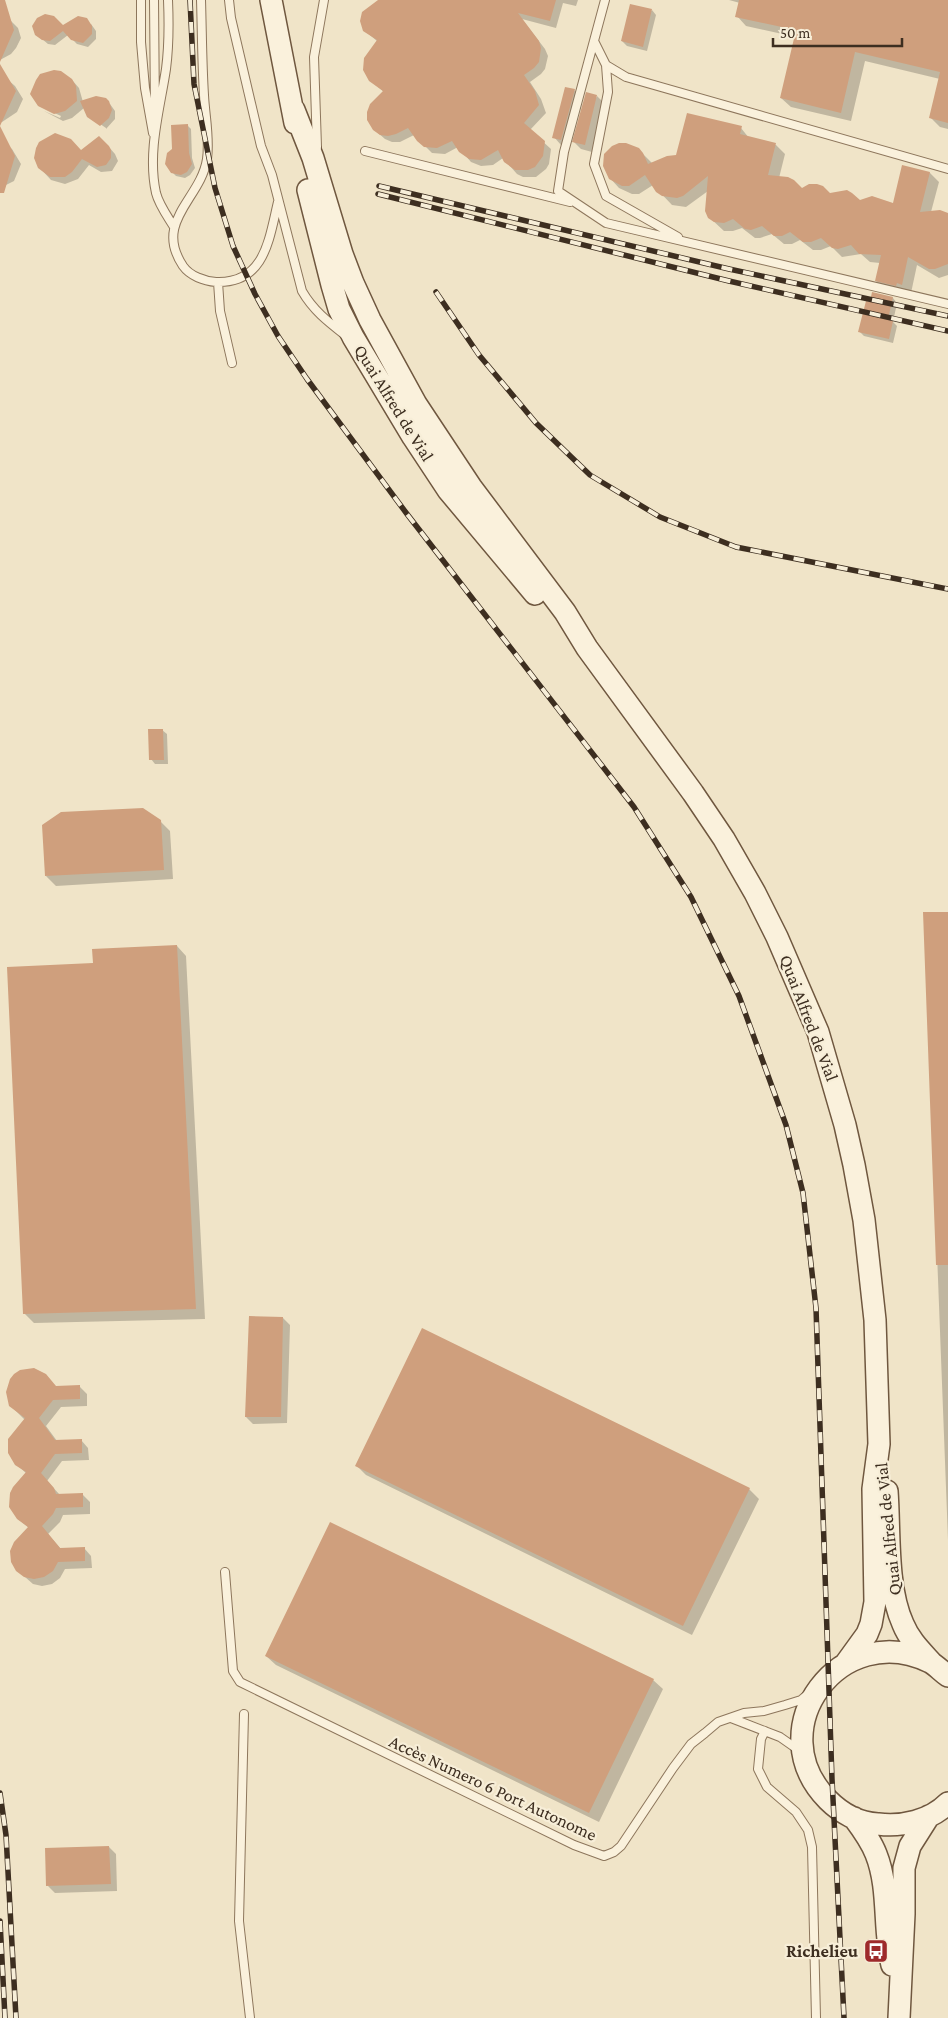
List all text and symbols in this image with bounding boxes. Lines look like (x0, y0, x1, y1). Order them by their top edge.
scale bar (773, 15, 902, 47)
text: 50 m (780, 25, 810, 41)
street label: Quai Alfred de Vial (350, 341, 438, 465)
street label: Quai Alfred de Vial (776, 952, 842, 1084)
street label: Quai Alfred de Vial (871, 1461, 905, 1596)
street label: Accès Numero 6 Port Autonome (386, 1731, 600, 1845)
bus stop icon: Richelieu (863, 1938, 889, 1964)
place label: Richelieu (786, 1941, 859, 1961)

